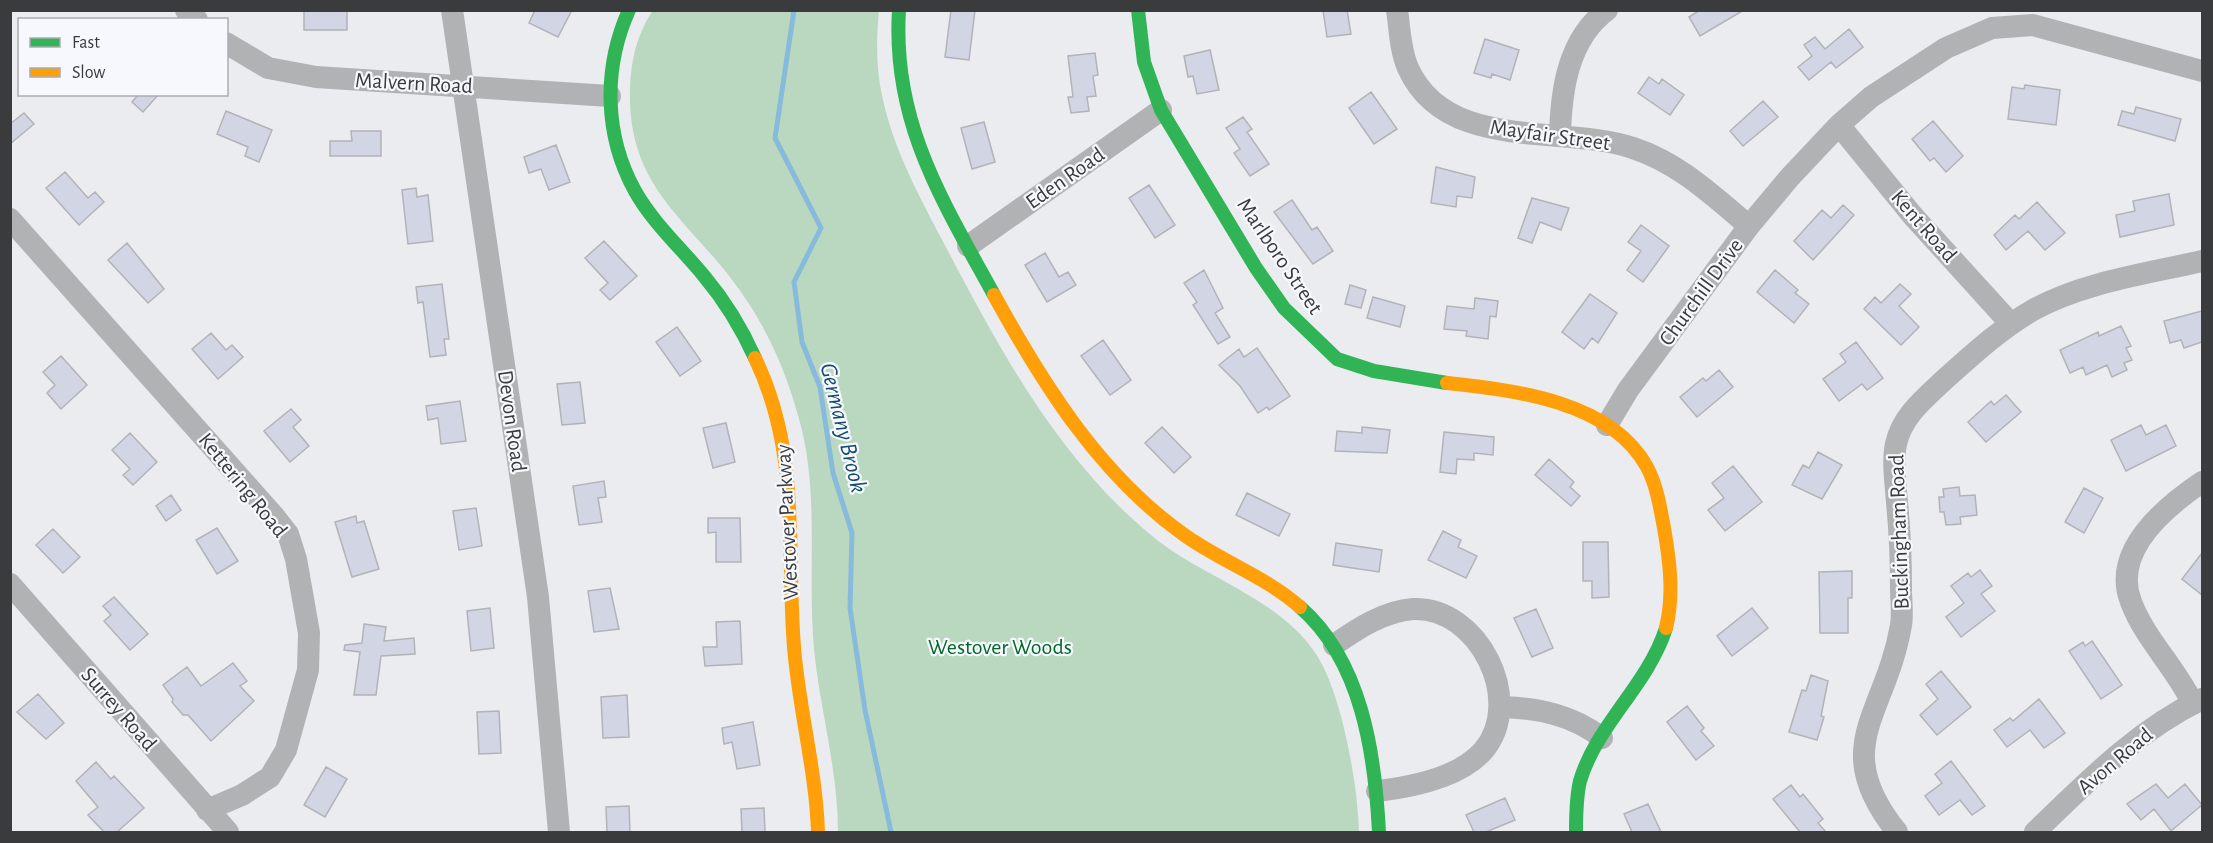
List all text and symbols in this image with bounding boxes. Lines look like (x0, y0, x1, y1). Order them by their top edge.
legend (18, 18, 228, 96)
text: Fast (72, 34, 100, 52)
text: Slow (72, 64, 105, 82)
street label: Malvern Road (355, 69, 473, 97)
street label: Mayfair Street (1489, 116, 1611, 154)
street label: Eden Road (1022, 143, 1108, 213)
street label: Kent Road (1887, 186, 1961, 266)
street label: Marlboro Street (1233, 194, 1327, 318)
street label: Churchill Drive (1655, 234, 1747, 350)
water label: Germany Brook (815, 361, 871, 495)
street label: Devon Road (494, 369, 530, 473)
street label: Kettering Road (194, 429, 292, 541)
street label: Westover Parkway (772, 443, 802, 600)
street label: Buckingham Road (1885, 454, 1913, 610)
park label: Westover Woods (928, 636, 1072, 658)
street label: Surrey Road (77, 663, 161, 755)
street label: Avon Road (2073, 723, 2157, 799)

